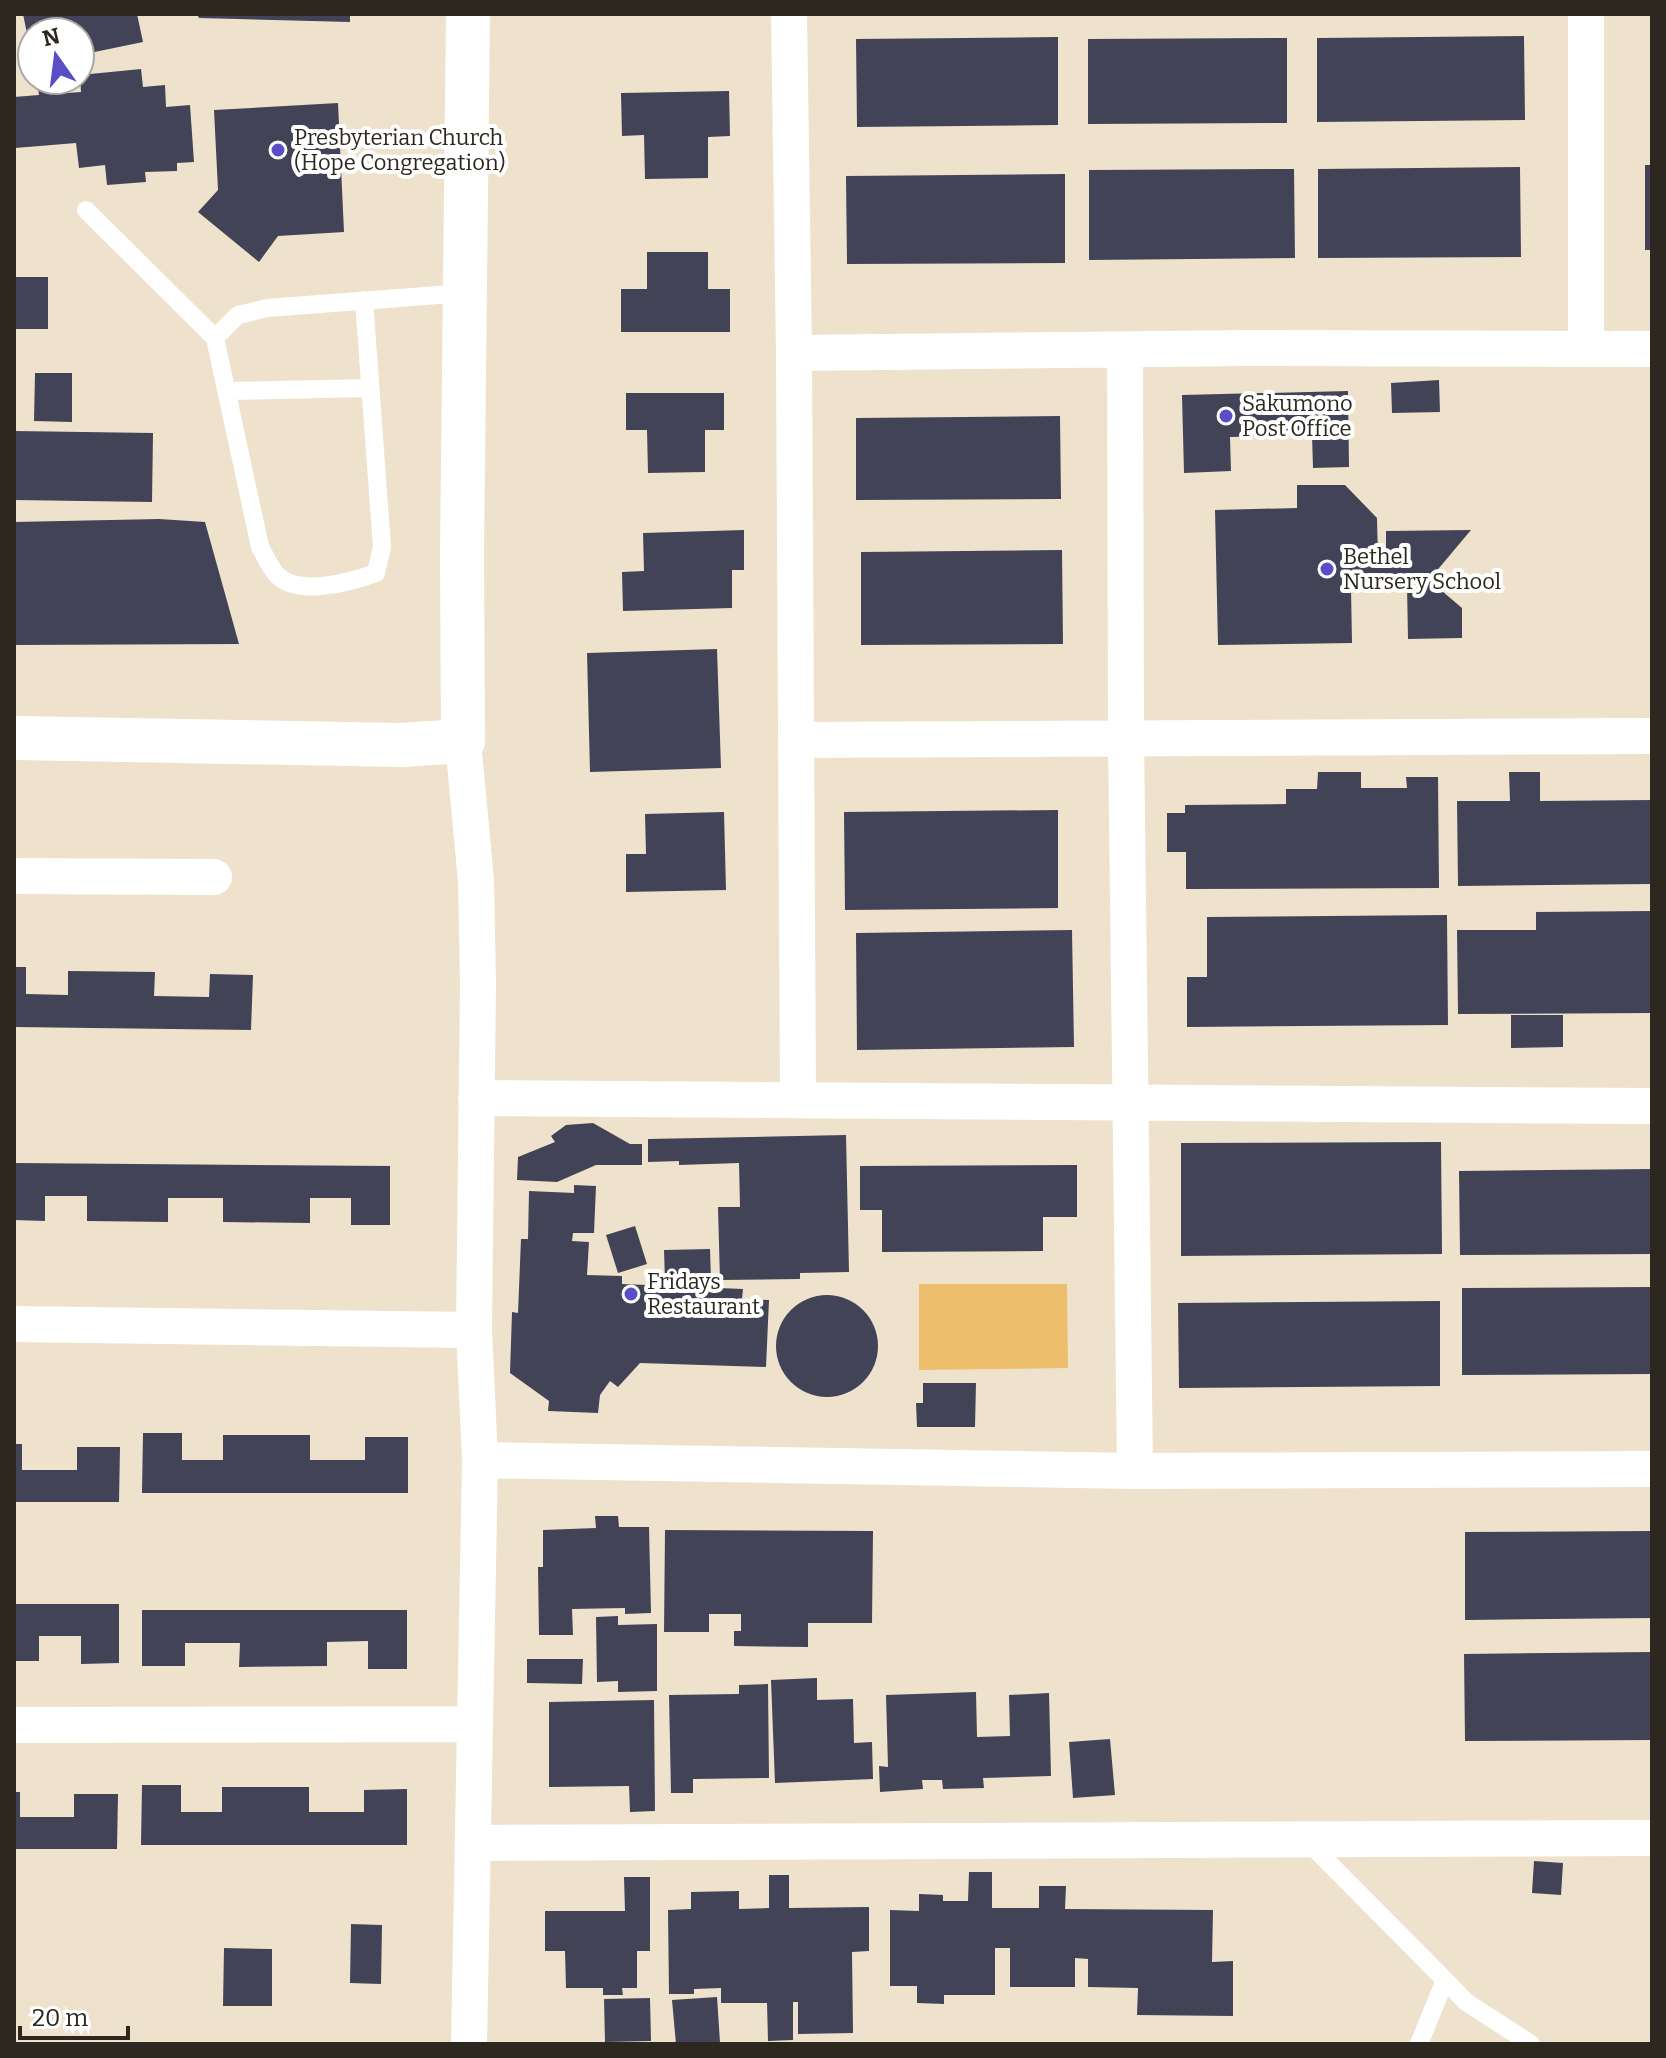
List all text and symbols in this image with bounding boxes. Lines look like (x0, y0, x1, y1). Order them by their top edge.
north arrow (16, 16, 96, 96)
text: N (40, 22, 63, 52)
place label: Presbyterian Church (Hope Congregation) (294, 124, 505, 176)
marker: Presbyterian Church (Hope Congregation) (269, 141, 287, 159)
place label: Sakumono Post Office (1242, 390, 1353, 442)
marker: Sakumono Post Office (1217, 407, 1235, 425)
place label: Bethel Nursery School (1343, 543, 1501, 595)
marker: Bethel Nursery School (1318, 560, 1336, 578)
place label: Fridays Restaurant (647, 1268, 760, 1320)
marker: Fridays Restaurant (622, 1285, 640, 1303)
scale bar (20, 1990, 128, 2040)
text: 20 m (32, 2004, 88, 2032)

